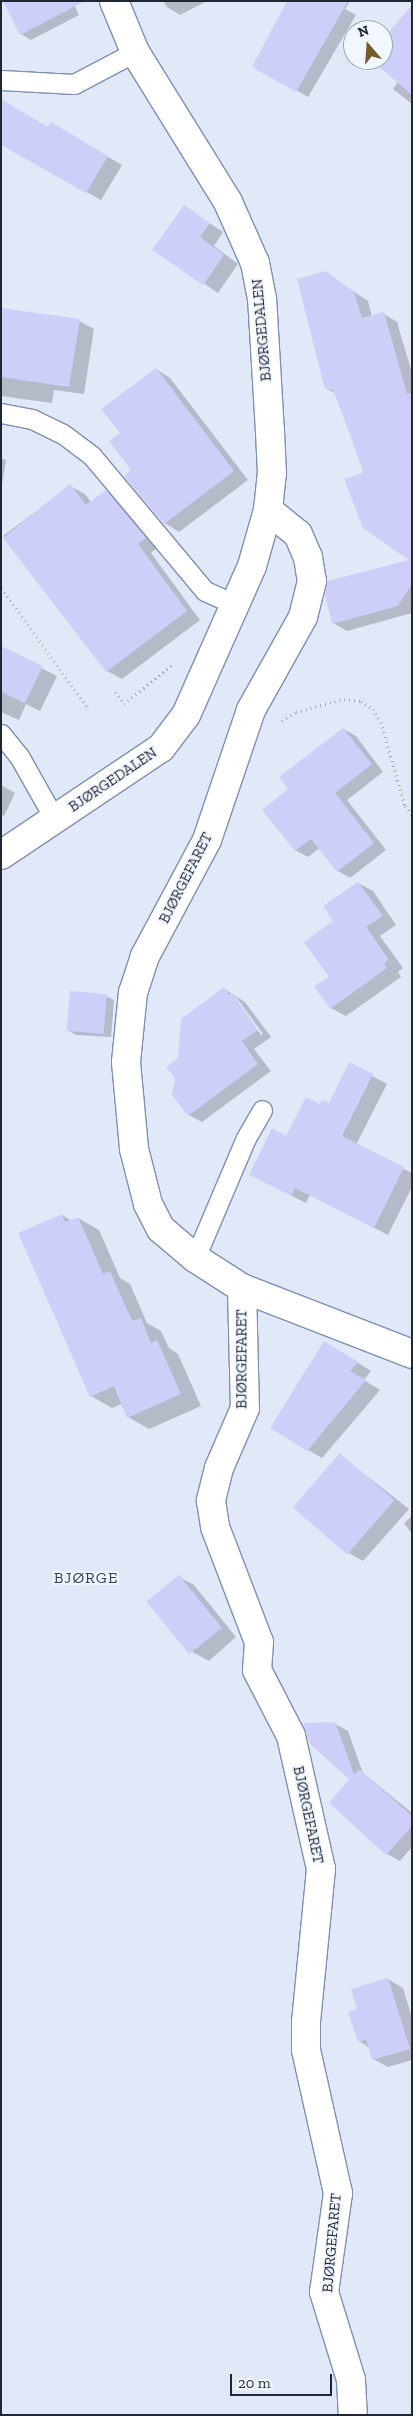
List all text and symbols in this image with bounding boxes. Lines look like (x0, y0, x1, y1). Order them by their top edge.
north arrow (343, 20, 393, 70)
text: N (356, 21, 371, 41)
street label: BJØRGEDALEN (249, 278, 275, 382)
street label: BJØRGEDALEN (65, 744, 161, 816)
street label: BJØRGEFARET (155, 830, 217, 926)
street label: BJØRGEFARET (233, 1309, 251, 1409)
district label: BJØRGE (53, 1568, 119, 1588)
street label: BJØRGEFARET (289, 1764, 327, 1866)
street label: BJØRGEFARET (319, 2193, 345, 2293)
scale bar (233, 2364, 336, 2396)
text: 20 m (238, 2374, 271, 2392)

